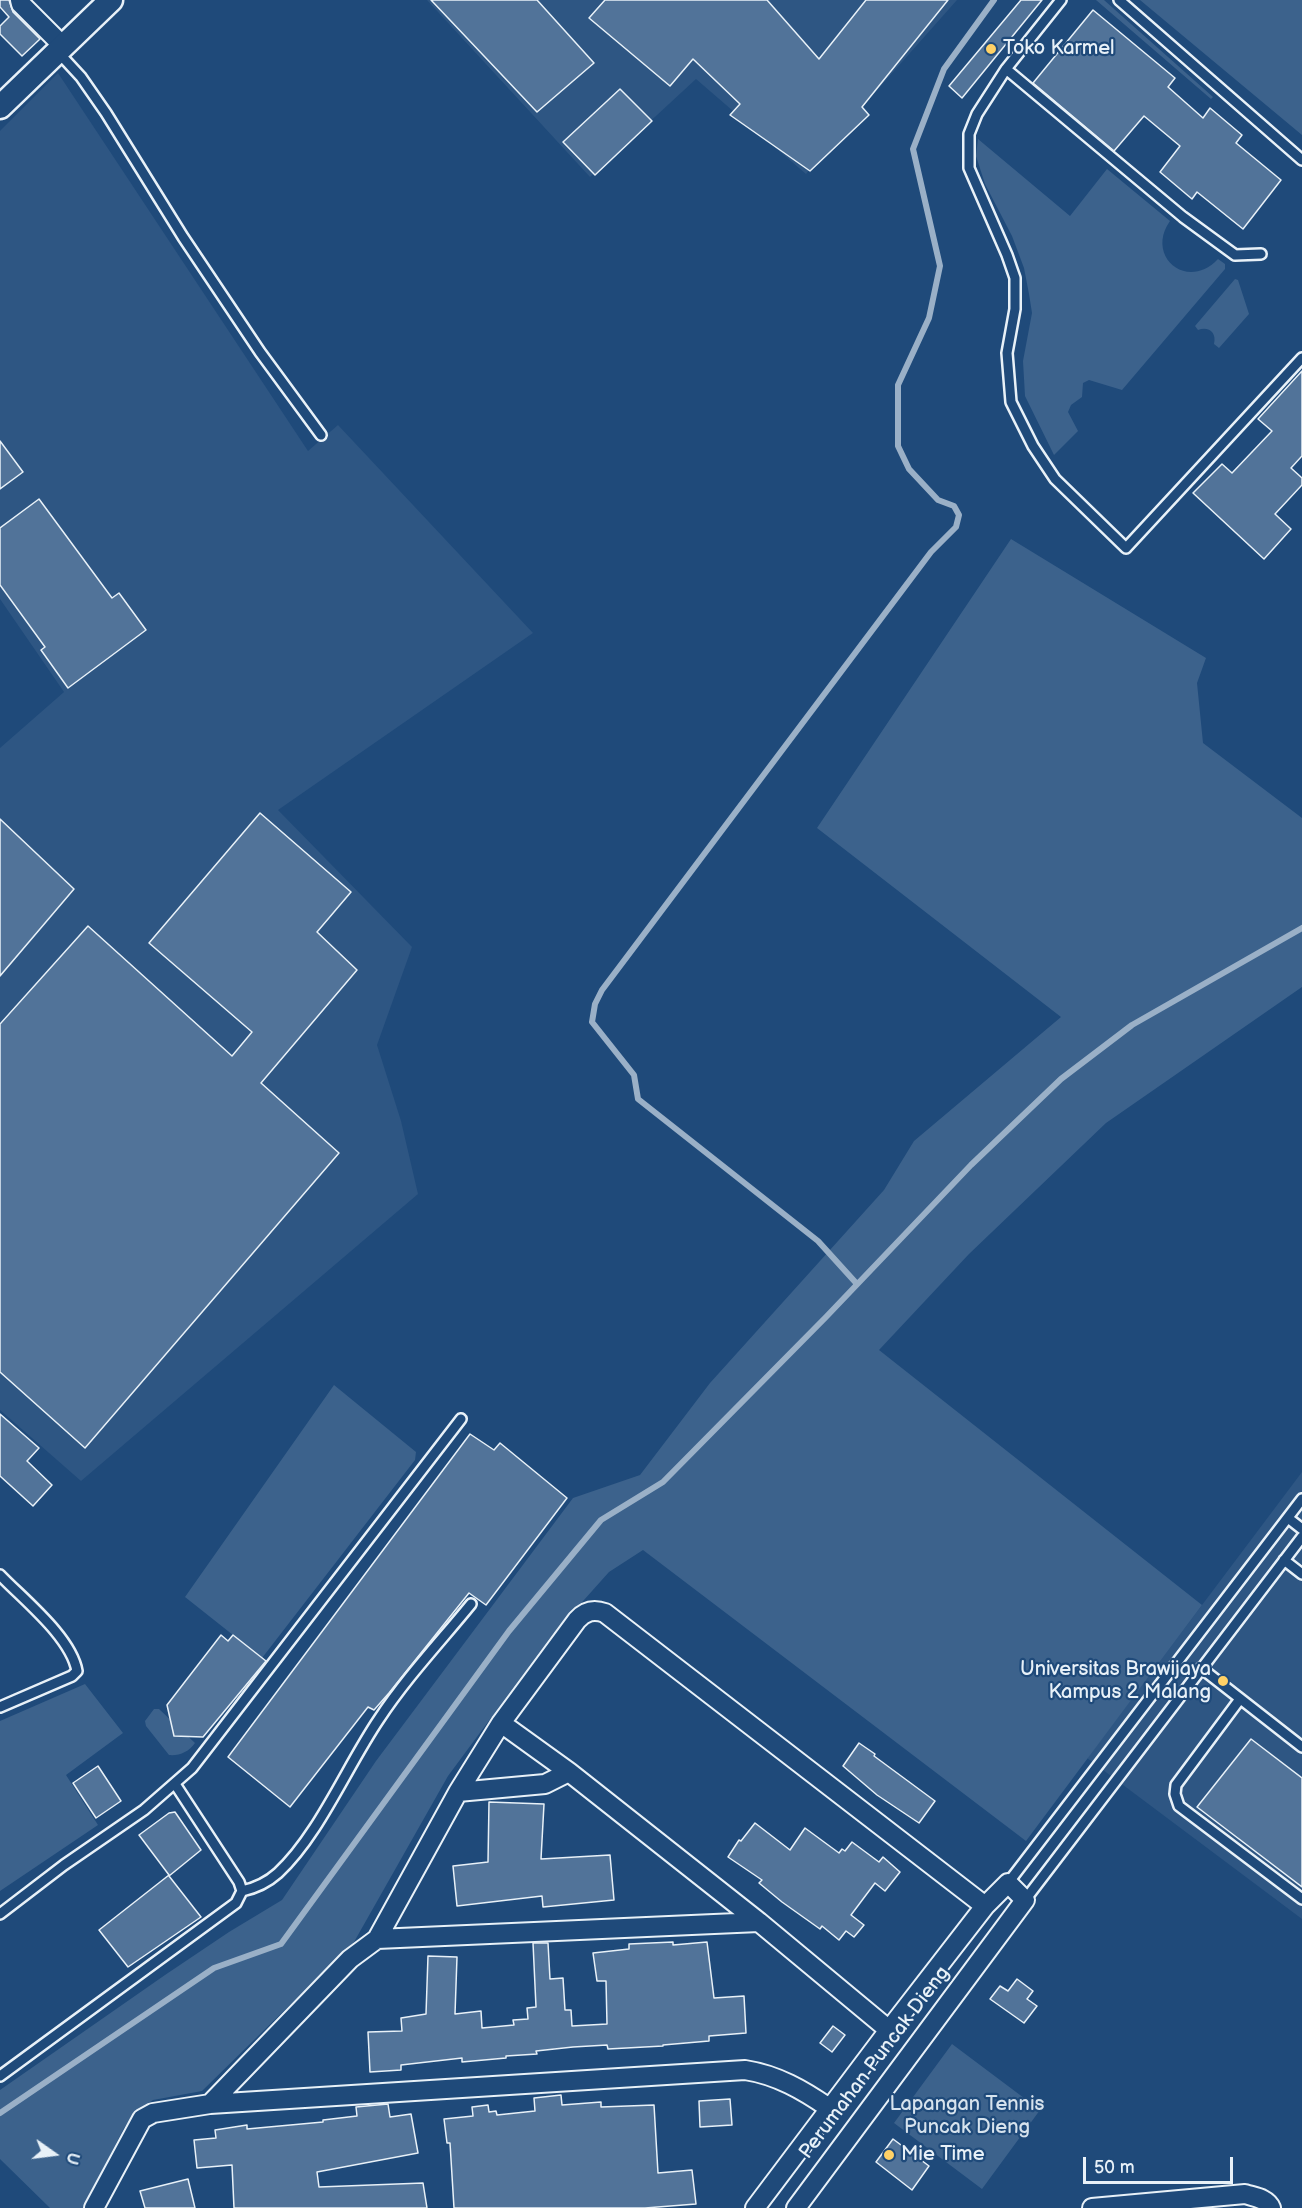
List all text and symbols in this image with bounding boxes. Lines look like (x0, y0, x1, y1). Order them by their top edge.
place label: Toko Karmel (1003, 37, 1115, 61)
marker: Toko Karmel (984, 42, 998, 56)
place label: Universitas Brawijaya Kampus 2 Malang (1020, 1658, 1211, 1705)
marker: Universitas Brawijaya Kampus 2 Malang (1216, 1674, 1230, 1688)
street label: Perumahan Puncak Dieng (795, 1962, 955, 2164)
park label: Lapangan Tennis Puncak Dieng (890, 2093, 1044, 2140)
north arrow (24, 2124, 84, 2184)
place label: Mie Time (901, 2143, 985, 2167)
scale bar (1086, 2145, 1236, 2183)
marker: Mie Time (882, 2148, 896, 2162)
text: U (61, 2151, 83, 2166)
text: 50 m (1094, 2157, 1135, 2178)

